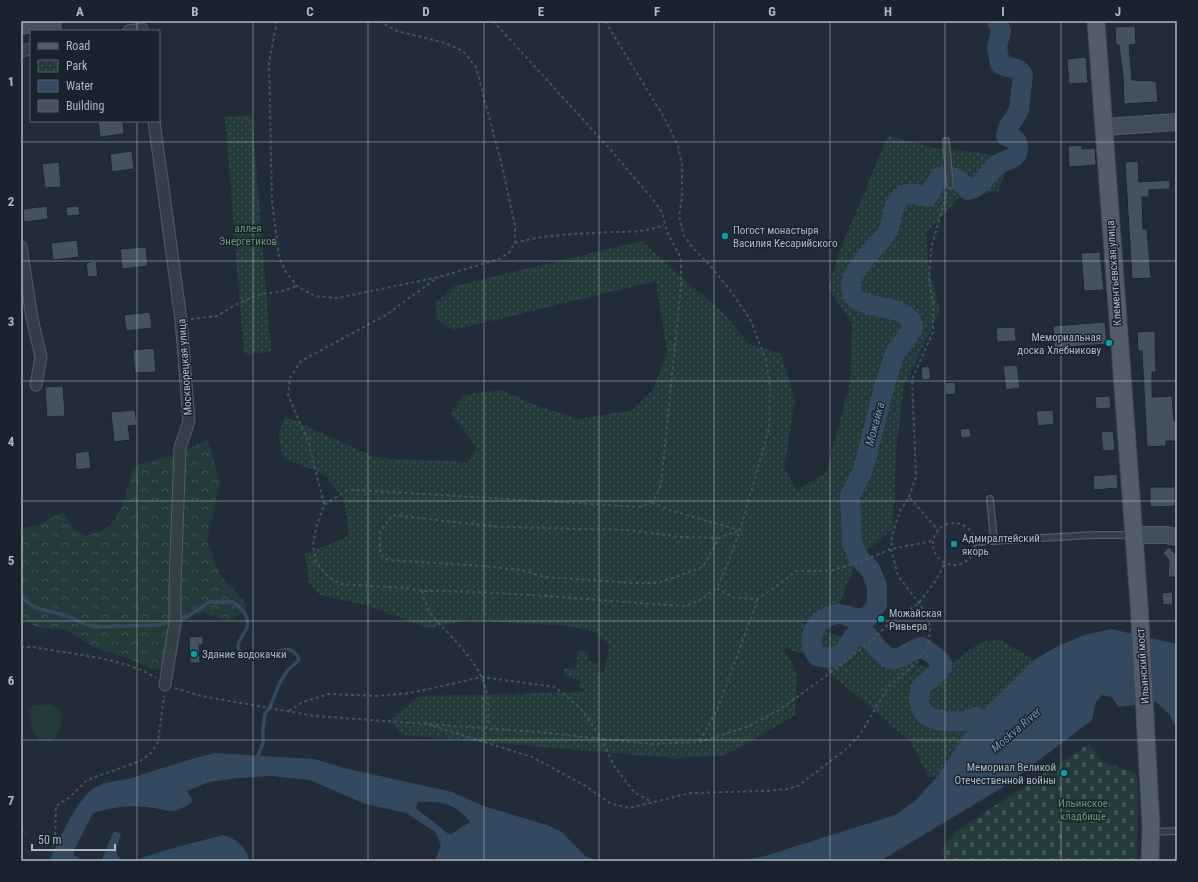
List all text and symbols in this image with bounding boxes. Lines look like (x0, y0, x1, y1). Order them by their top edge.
text: A (76, 4, 84, 19)
text: B (191, 4, 199, 19)
text: C (306, 4, 314, 19)
text: D (422, 4, 430, 19)
text: E (538, 4, 545, 19)
text: F (654, 4, 660, 19)
text: G (768, 4, 776, 19)
text: H (884, 4, 892, 19)
text: I (1001, 4, 1005, 19)
text: J (1115, 4, 1121, 19)
legend (30, 30, 160, 122)
text: Road (66, 39, 90, 53)
text: Park (66, 59, 88, 73)
text: 1 (8, 74, 14, 89)
text: Water (66, 79, 94, 93)
text: Building (66, 99, 104, 113)
text: 2 (8, 194, 15, 209)
street label: Клементьевская улица (1104, 220, 1124, 326)
park label: аллея Энергетиков (219, 222, 277, 248)
place label: Погост монастыря Василия Кесарийского (733, 224, 838, 250)
marker: Погост монастыря Василия Кесарийского (720, 231, 730, 241)
text: 3 (8, 314, 14, 329)
street label: Москворецкая улица (175, 318, 195, 416)
place label: Мемориальная доска Хлебникову (1017, 331, 1101, 357)
marker: Мемориальная доска Хлебникову (1104, 338, 1114, 348)
water label: Можайка (862, 401, 888, 447)
text: 4 (8, 434, 15, 449)
place label: Адмиралтейский якорь (962, 532, 1040, 558)
marker: Адмиралтейский якорь (949, 539, 959, 549)
text: 5 (8, 553, 15, 568)
place label: Можайская Ривьера (889, 607, 942, 633)
marker: Можайская Ривьера (876, 614, 886, 624)
street label: Ильинский мост (1134, 628, 1152, 704)
place label: Здание водокачки (202, 648, 287, 661)
marker: Здание водокачки (189, 649, 199, 659)
text: 6 (8, 673, 15, 688)
water label: Moskva River (988, 704, 1044, 755)
place label: Мемориал Великой Отечественной войны (955, 761, 1056, 787)
marker: Мемориал Великой Отечественной войны (1059, 768, 1069, 778)
text: 7 (8, 793, 15, 808)
park label: Ильинское кладбище (1058, 797, 1108, 823)
scale bar (32, 826, 115, 852)
text: 50 m (38, 833, 62, 847)

